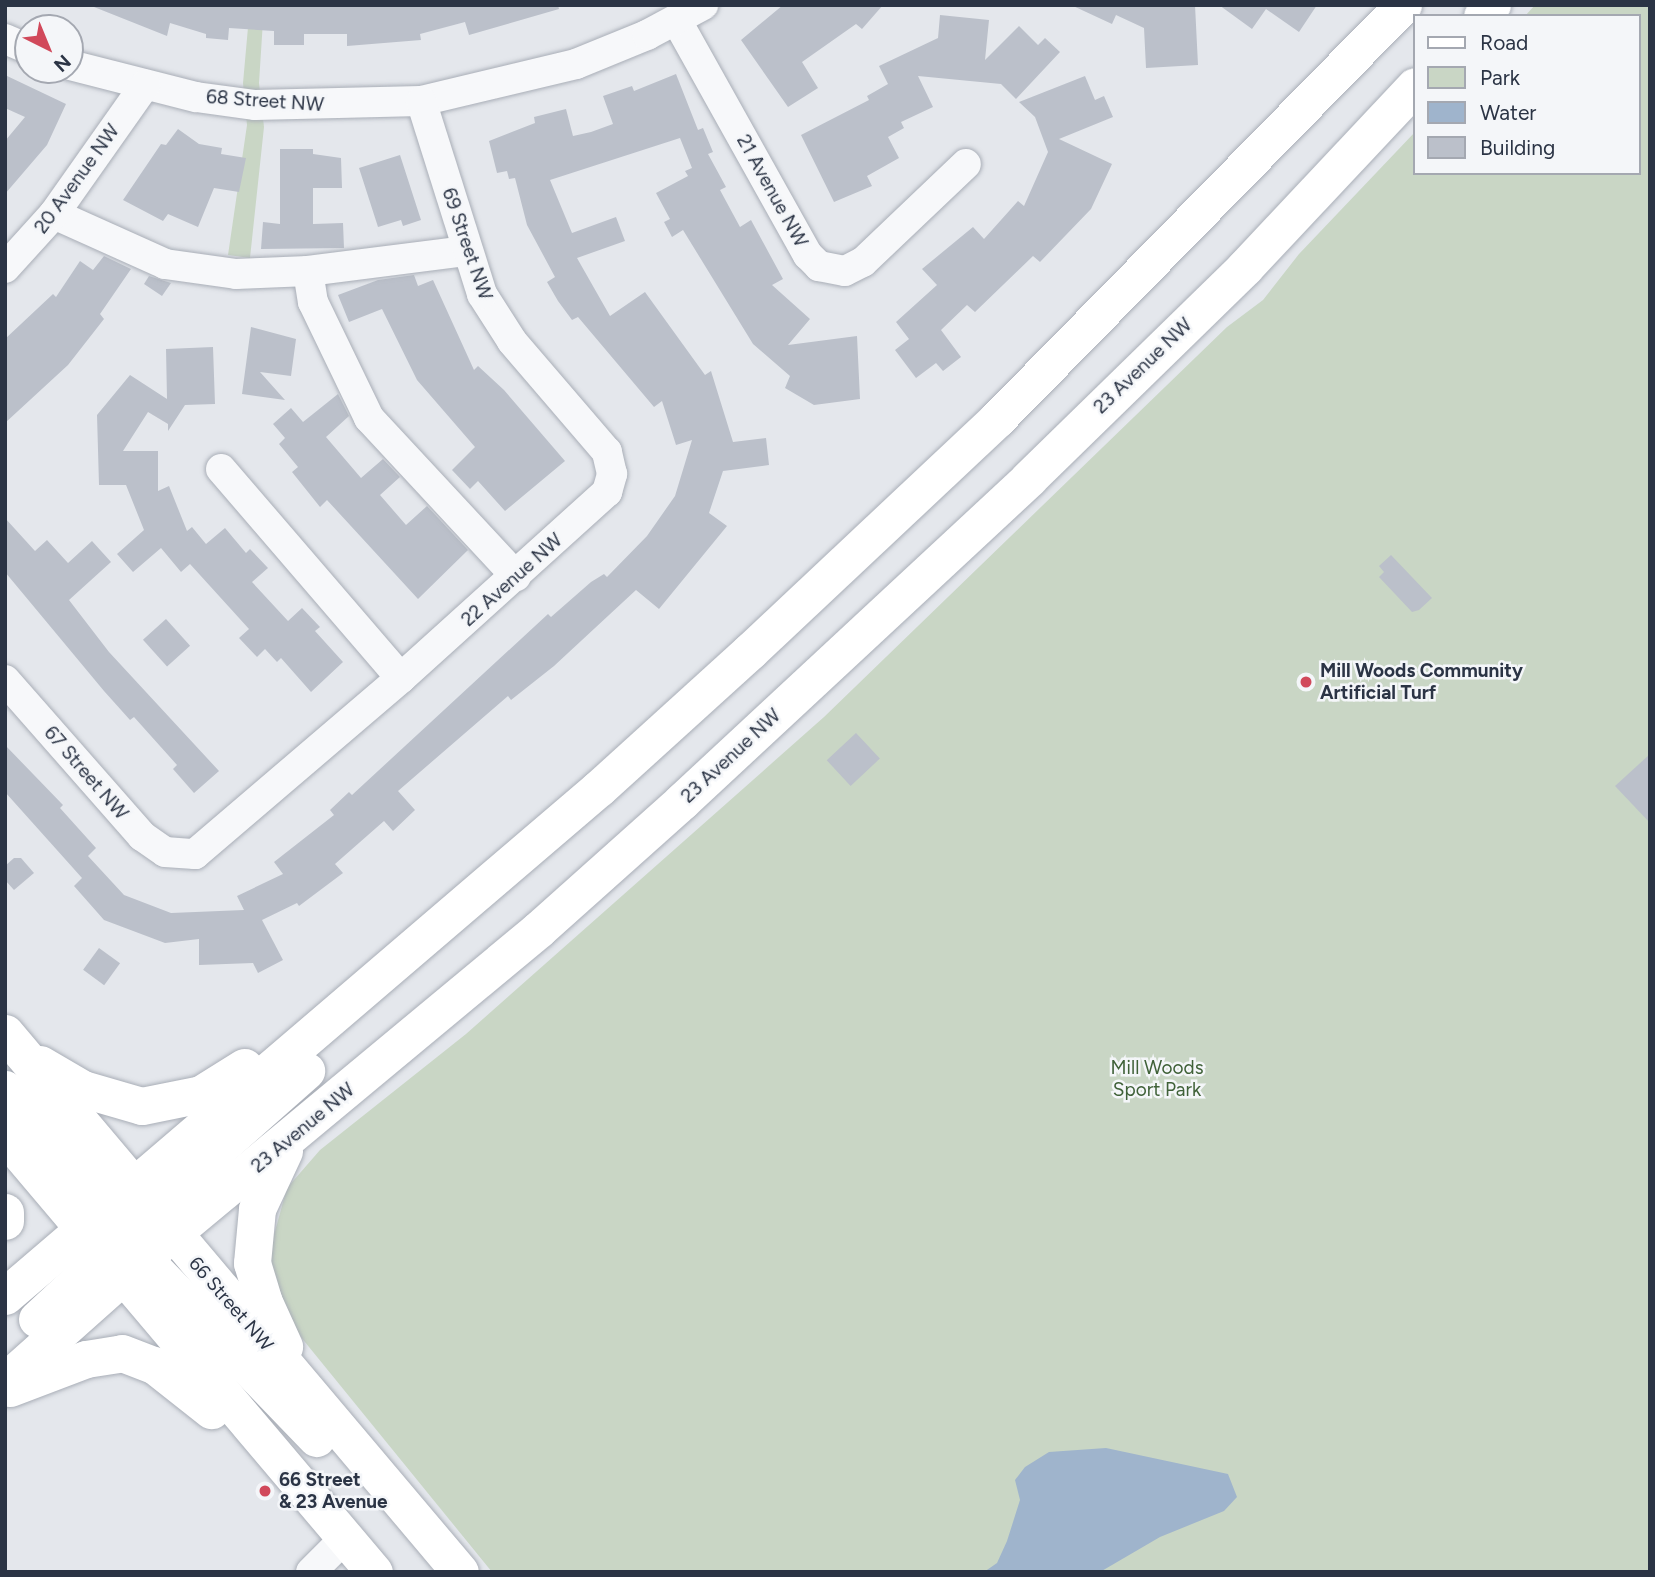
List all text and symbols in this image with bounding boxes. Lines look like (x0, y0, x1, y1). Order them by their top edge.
north arrow (14, 14, 84, 84)
legend (1414, 14, 1641, 175)
text: Road (1480, 30, 1528, 55)
text: N (49, 50, 76, 77)
text: Park (1480, 65, 1520, 90)
street label: 68 Street NW (205, 86, 325, 116)
text: Water (1480, 100, 1536, 125)
street label: 20 Avenue NW (30, 120, 124, 238)
street label: 21 Avenue NW (732, 131, 812, 251)
text: Building (1480, 135, 1555, 160)
street label: 69 Street NW (437, 185, 497, 303)
street label: 23 Avenue NW (1089, 314, 1197, 418)
street label: 22 Avenue NW (457, 529, 567, 631)
place label: Mill Woods Community Artificial Turf (1320, 660, 1523, 704)
marker: Mill Woods Community Artificial Turf (1298, 674, 1314, 690)
street label: 23 Avenue NW (677, 704, 785, 808)
street label: 67 Street NW (39, 722, 133, 824)
park label: Mill Woods Sport Park (1110, 1057, 1204, 1101)
street label: 23 Avenue NW (247, 1078, 359, 1178)
street label: 66 Street NW (184, 1252, 278, 1356)
place label: 66 Street & 23 Avenue (279, 1469, 388, 1513)
marker: 66 Street & 23 Avenue (257, 1483, 273, 1499)

